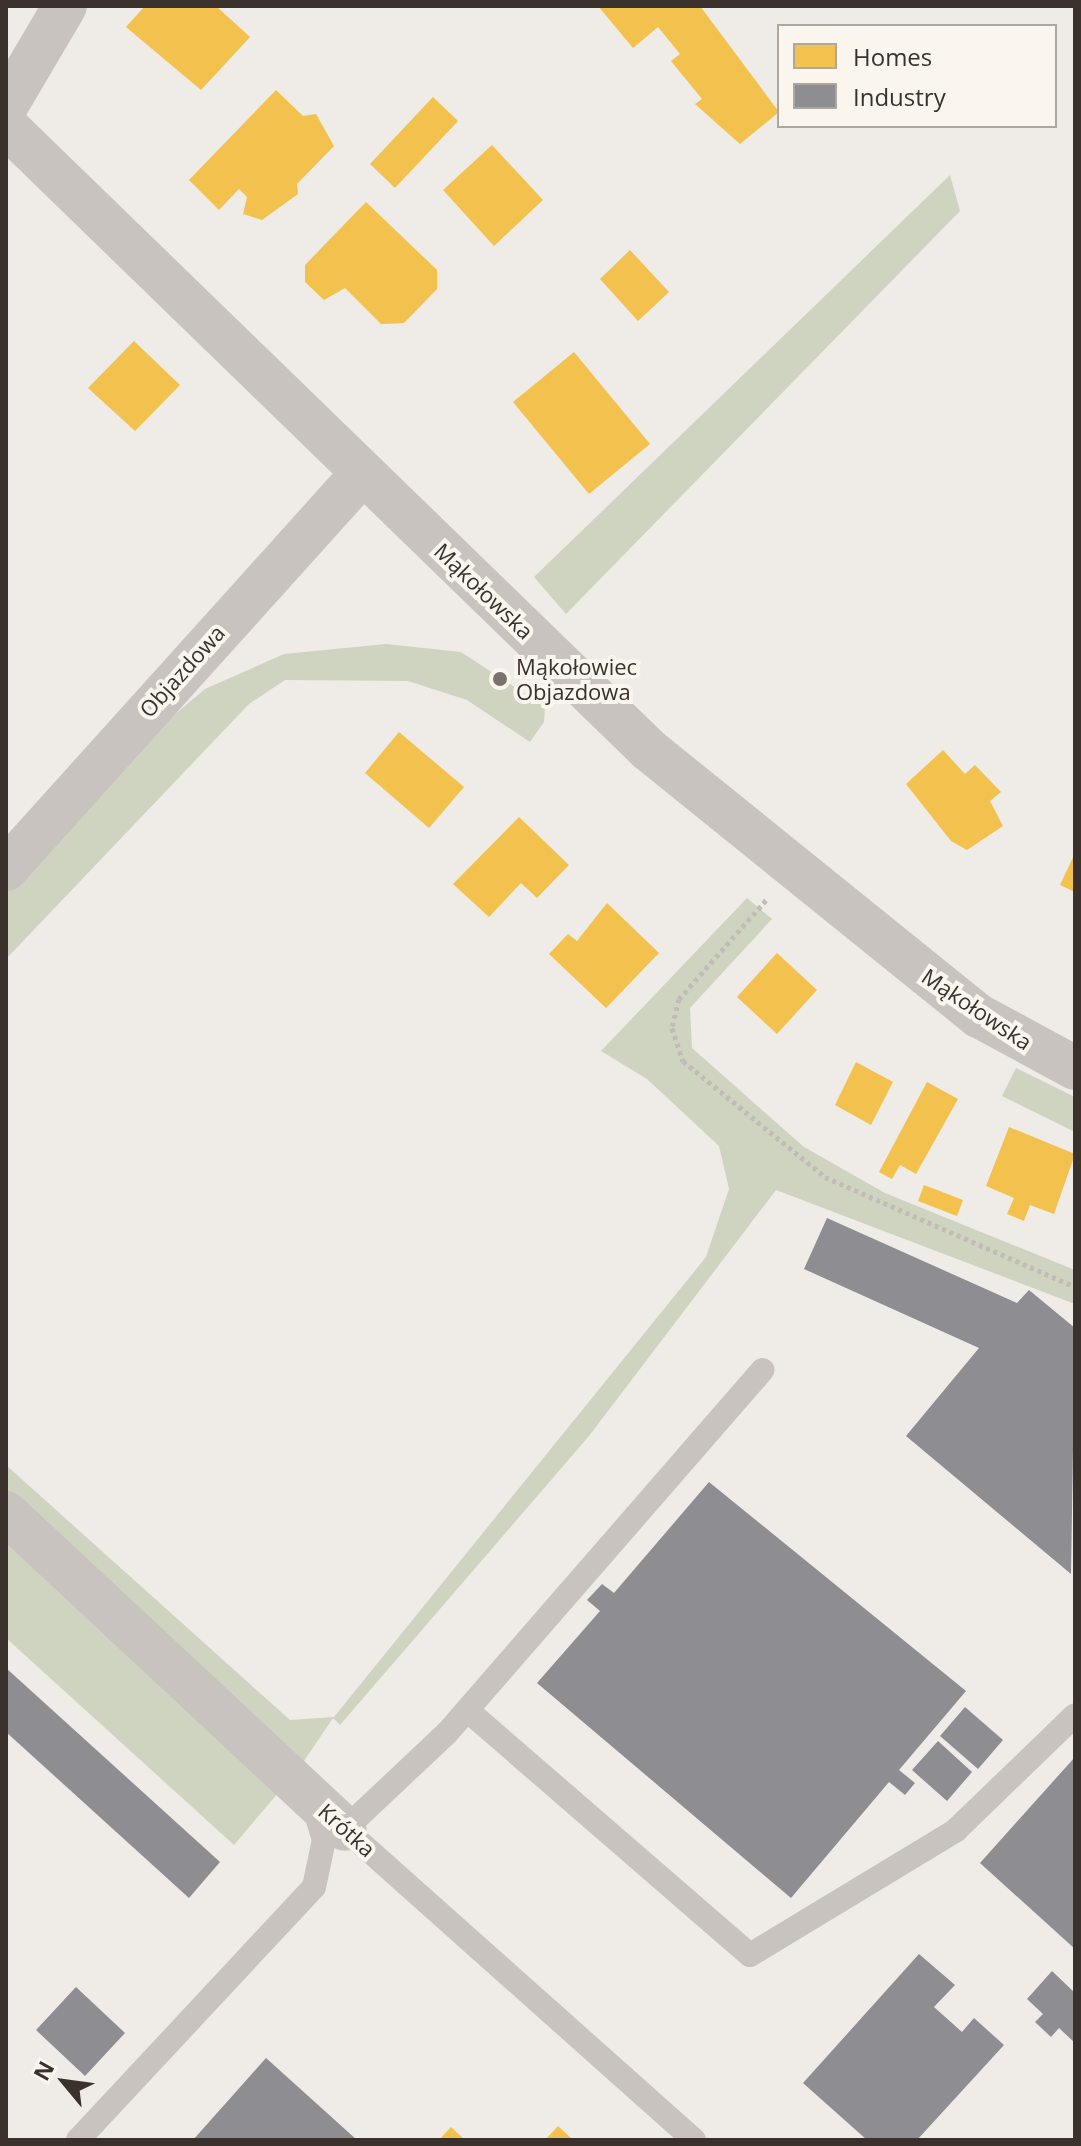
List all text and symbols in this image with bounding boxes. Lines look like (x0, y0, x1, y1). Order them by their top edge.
legend (777, 24, 1057, 128)
text: Homes (853, 40, 932, 73)
text: Industry (853, 80, 946, 113)
street label: Mąkołowska (429, 537, 539, 645)
street label: Objazdowa (134, 620, 230, 722)
place label: Mąkołowiec Objazdowa (516, 653, 637, 704)
marker: Mąkołowiec Objazdowa (491, 670, 509, 688)
street label: Mąkołowska (917, 963, 1037, 1055)
street label: Krótka (313, 1798, 381, 1862)
north arrow (24, 2042, 104, 2122)
text: N (26, 2055, 60, 2085)

